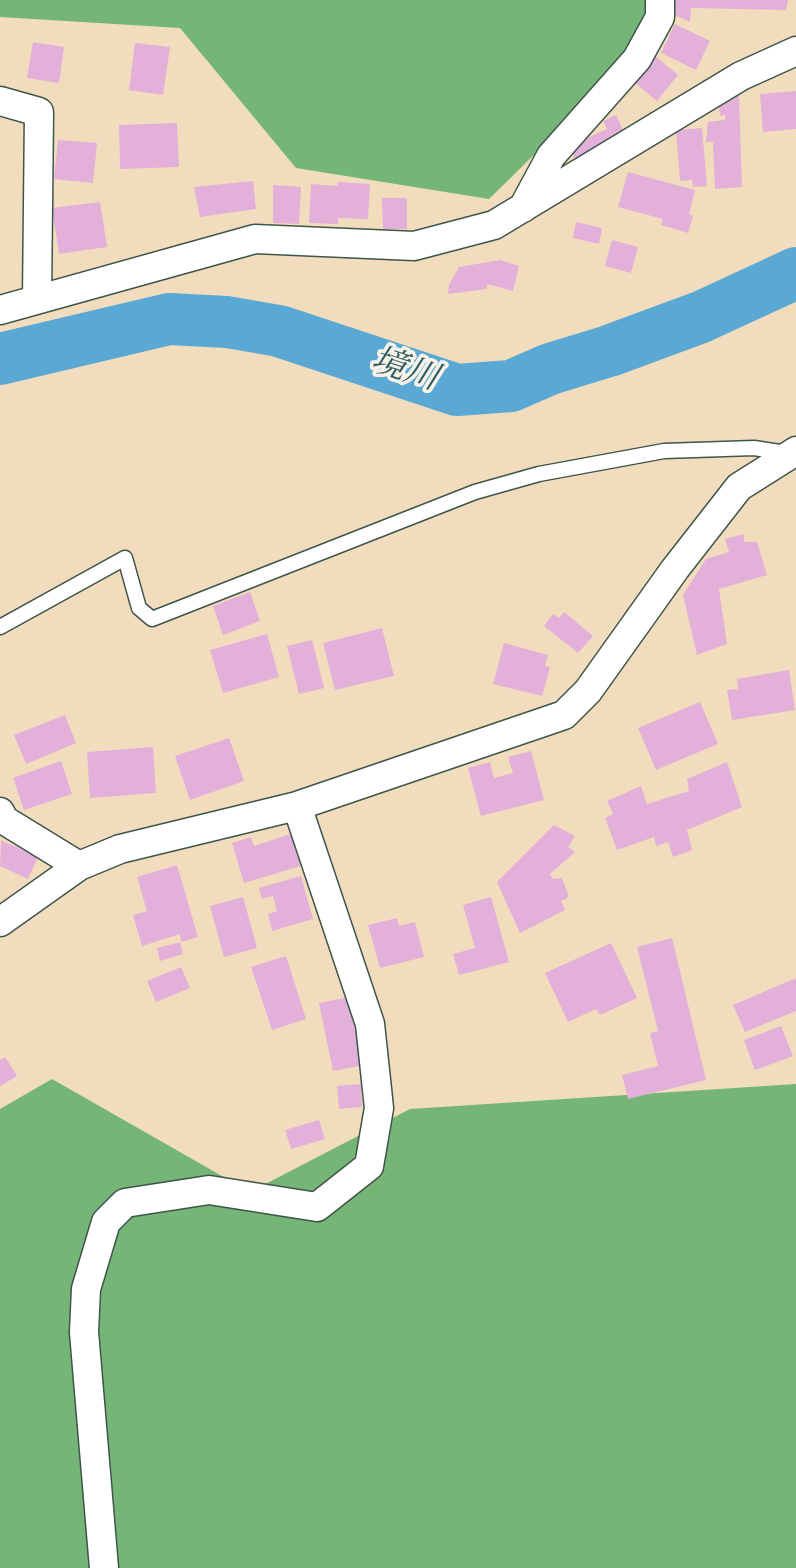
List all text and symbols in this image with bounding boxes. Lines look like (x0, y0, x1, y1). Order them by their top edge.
water label: 境川 (365, 342, 443, 402)

